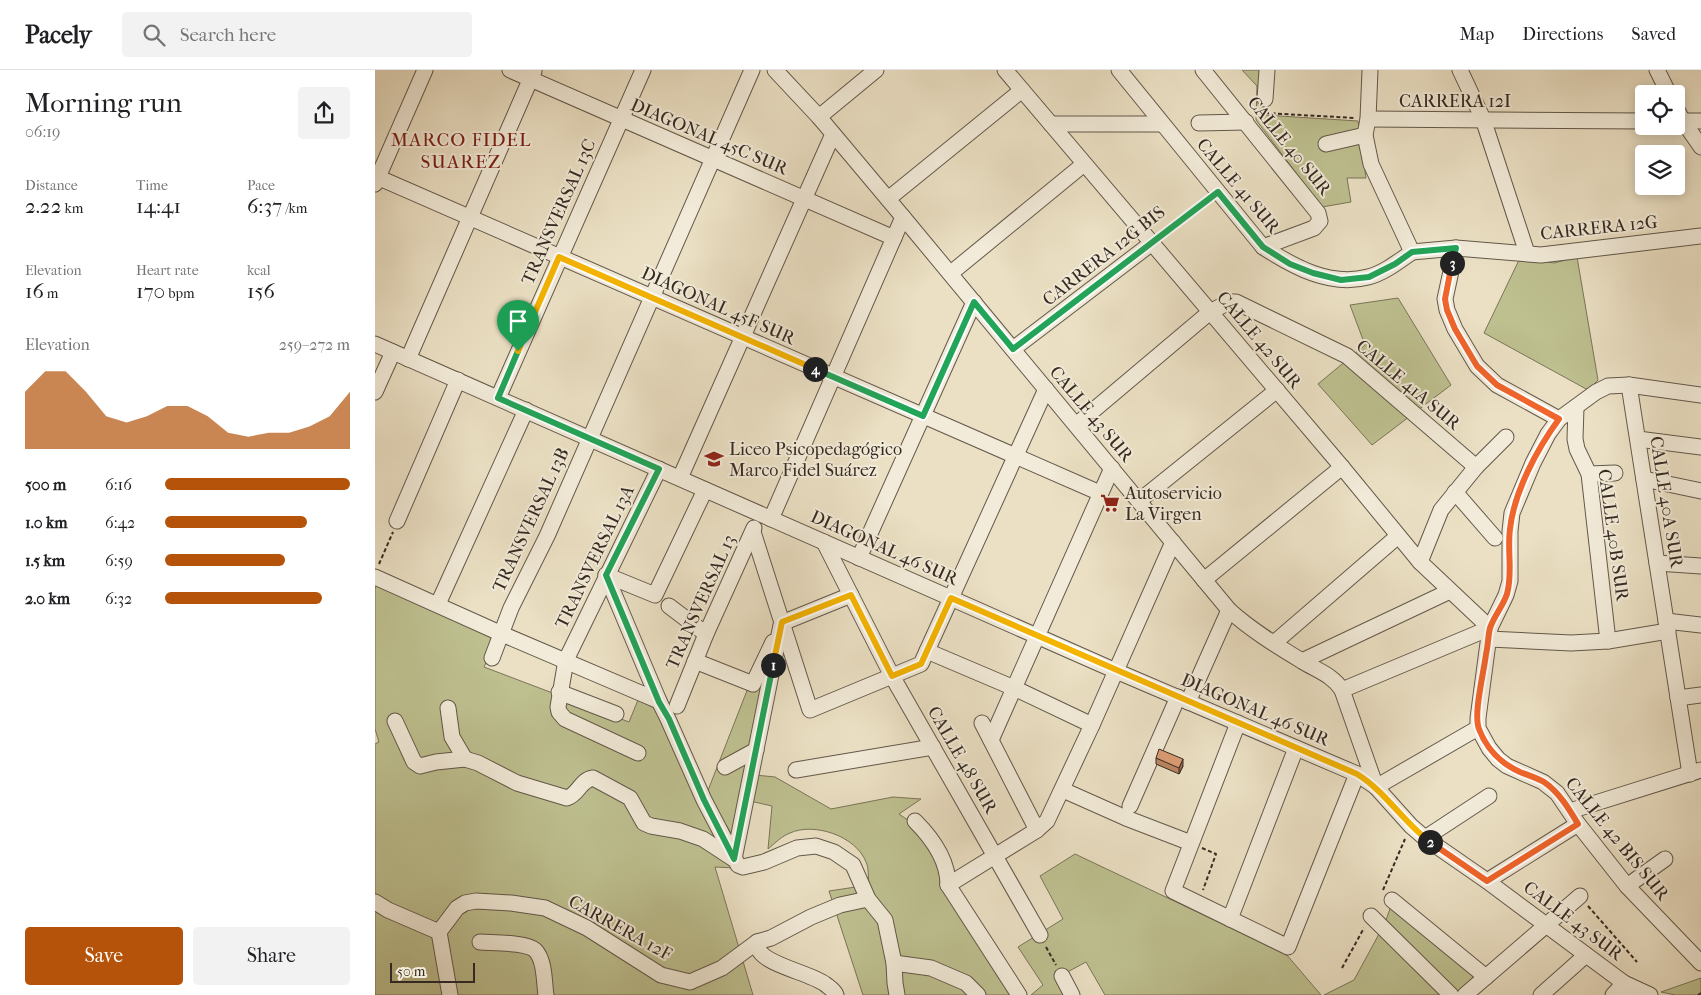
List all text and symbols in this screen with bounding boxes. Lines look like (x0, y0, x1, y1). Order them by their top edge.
search box (122, 12, 472, 57)
text: Pacely (25, 21, 92, 49)
icon: search (140, 21, 168, 49)
text: Search here (180, 24, 276, 46)
text: Map (1460, 24, 1494, 45)
text: Directions (1522, 24, 1603, 45)
text: Saved (1631, 24, 1676, 45)
map controls (1635, 85, 1685, 195)
button: locate (1635, 85, 1685, 135)
text: Morning run (25, 86, 182, 119)
button: share (298, 87, 350, 139)
street label: CARRERA 12I (1399, 91, 1511, 112)
street label: CALLE 40 SUR (1243, 92, 1336, 200)
street label: DIAGONAL 45C SUR (627, 94, 792, 180)
text: 06:19 (25, 122, 60, 141)
district label: MARCO FIDEL SUAREZ (391, 129, 531, 173)
street label: CALLE 41 SUR (1192, 134, 1284, 238)
street label: TRANSVERSAL 13C (517, 136, 601, 288)
button: layers (1635, 145, 1685, 195)
text: Distance (25, 177, 78, 194)
text: Time (136, 177, 168, 194)
text: Pace (247, 177, 275, 194)
text: 2.22 (25, 194, 61, 218)
text: 14:41 (136, 194, 181, 218)
text: 6:37 (247, 194, 282, 218)
text: km (61, 200, 83, 217)
text: /km (282, 200, 307, 217)
street label: CARRERA 12G BIS (1039, 202, 1169, 310)
street label: CARRERA 12G (1539, 211, 1659, 245)
pin: 3 (1439, 250, 1465, 276)
text: 3 (1450, 255, 1455, 272)
text: Elevation (25, 262, 82, 279)
text: Heart rate (136, 262, 199, 279)
text: kcal (247, 262, 271, 279)
street label: DIAGONAL 45F SUR (638, 263, 799, 350)
text: 16 (25, 279, 44, 303)
text: 170 (136, 279, 165, 303)
text: 156 (247, 279, 275, 303)
text: m (44, 285, 58, 302)
text: bpm (165, 285, 195, 302)
street label: CALLE 42 SUR (1212, 287, 1306, 394)
pin (497, 300, 539, 351)
icon: arrive (504, 307, 532, 335)
text: Elevation (25, 335, 90, 354)
text: 259–272 m (279, 335, 350, 354)
street label: CALLE 41A SUR (1352, 335, 1465, 435)
pin: 4 (803, 356, 827, 382)
text: 4 (811, 361, 820, 378)
street label: CALLE 43 SUR (1045, 362, 1138, 467)
street label: CALLE 40A SUR (1645, 435, 1687, 570)
place label: Liceo Psicopedagógico Marco Fidel Suárez (729, 439, 902, 481)
street label: TRANSVERSAL 13B (488, 445, 574, 595)
school or university icon: Liceo Psicopedagógico Marco Fidel Suárez (703, 448, 725, 470)
street label: CALLE 40B SUR (1593, 468, 1633, 603)
text: 500 m (25, 475, 66, 494)
text: 6:16 (105, 475, 132, 494)
street label: TRANSVERSAL 13A (551, 482, 639, 632)
place label: Autoservicio La Virgen (1124, 483, 1222, 525)
supermarket icon: Autoservicio La Virgen (1099, 492, 1121, 514)
street label: DIAGONAL 46 SUR (807, 506, 962, 590)
text: 1.0 km (25, 513, 68, 532)
text: 6:42 (105, 513, 135, 532)
street label: TRANSVERSAL 13 (662, 532, 740, 672)
text: 1.5 km (25, 551, 65, 570)
text: 6:59 (105, 551, 133, 570)
text: 2.0 km (25, 589, 70, 608)
text: 6:32 (105, 589, 132, 608)
pin: 1 (761, 652, 785, 678)
text: 1 (771, 657, 776, 674)
street label: DIAGONAL 46 SUR (1178, 669, 1333, 751)
street label: CALLE 48 SUR (923, 703, 1002, 818)
street label: CALLE 42 BIS SUR (1561, 773, 1674, 905)
pin: 2 (1417, 830, 1443, 854)
text: 2 (1427, 834, 1434, 851)
street label: CALLE 43 SUR (1519, 877, 1627, 966)
street label: CARRERA 12F (565, 891, 676, 965)
button: Save (25, 927, 183, 985)
button: Share (193, 927, 350, 985)
scale bar (390, 960, 475, 983)
text: 50 m (397, 963, 425, 980)

